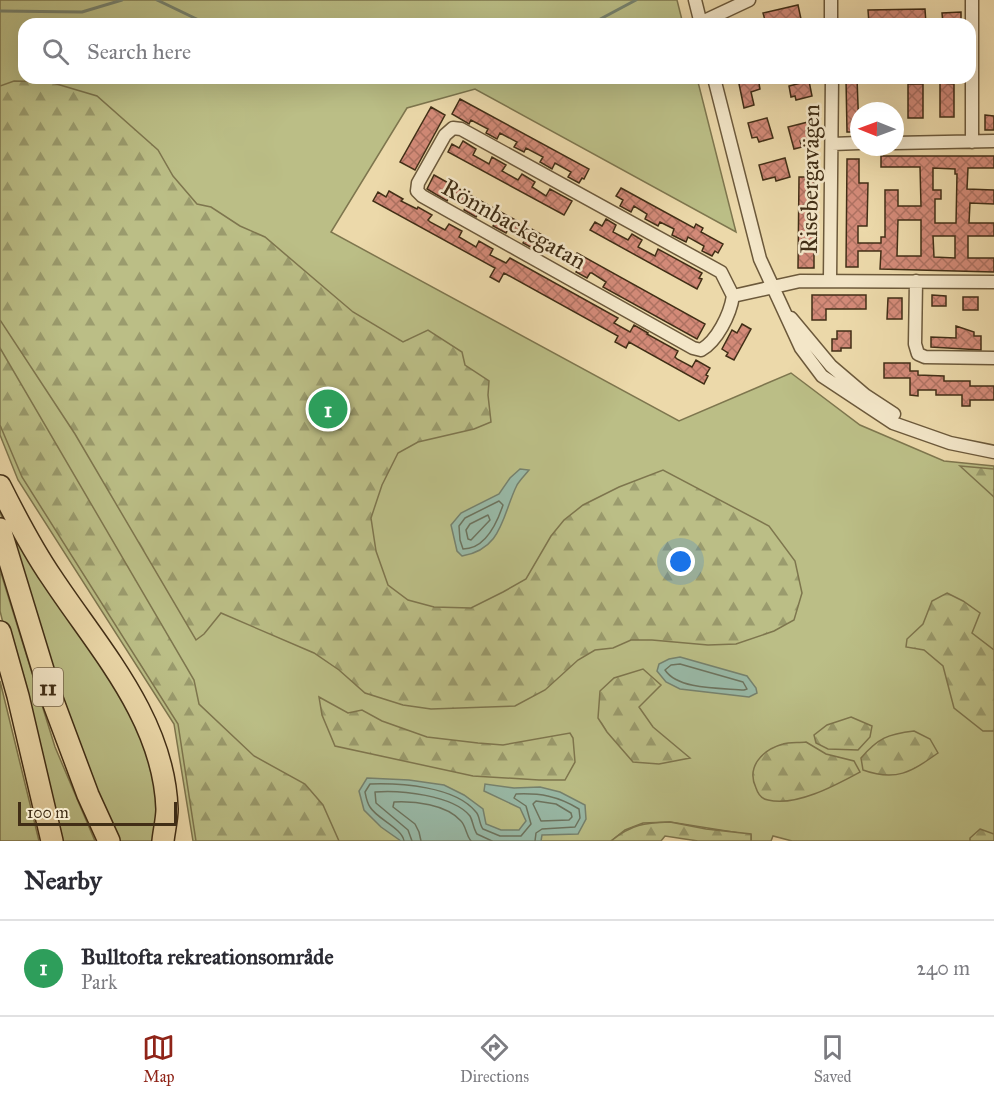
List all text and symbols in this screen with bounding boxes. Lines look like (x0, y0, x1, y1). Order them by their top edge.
search box (18, 18, 976, 84)
icon: search (39, 35, 72, 68)
text: Search here (87, 38, 191, 65)
north arrow (850, 102, 904, 156)
street label: Risebergavägen (794, 104, 826, 254)
street label: Rönnbackegatan (436, 172, 592, 276)
pin: 1 (308, 386, 348, 432)
your location (666, 547, 695, 576)
road number: 11 (33, 668, 63, 706)
scale bar (18, 799, 177, 826)
text: 100 m (27, 803, 69, 822)
text: Nearby (24, 864, 102, 896)
text: Bulltofta rekreationsområde (81, 943, 334, 970)
text: 1 (40, 956, 47, 980)
text: 240 m (916, 956, 970, 980)
text: Park (81, 970, 117, 994)
tab: Map (142, 1031, 175, 1086)
tab: Directions (460, 1031, 529, 1086)
tab: Saved (814, 1031, 852, 1086)

